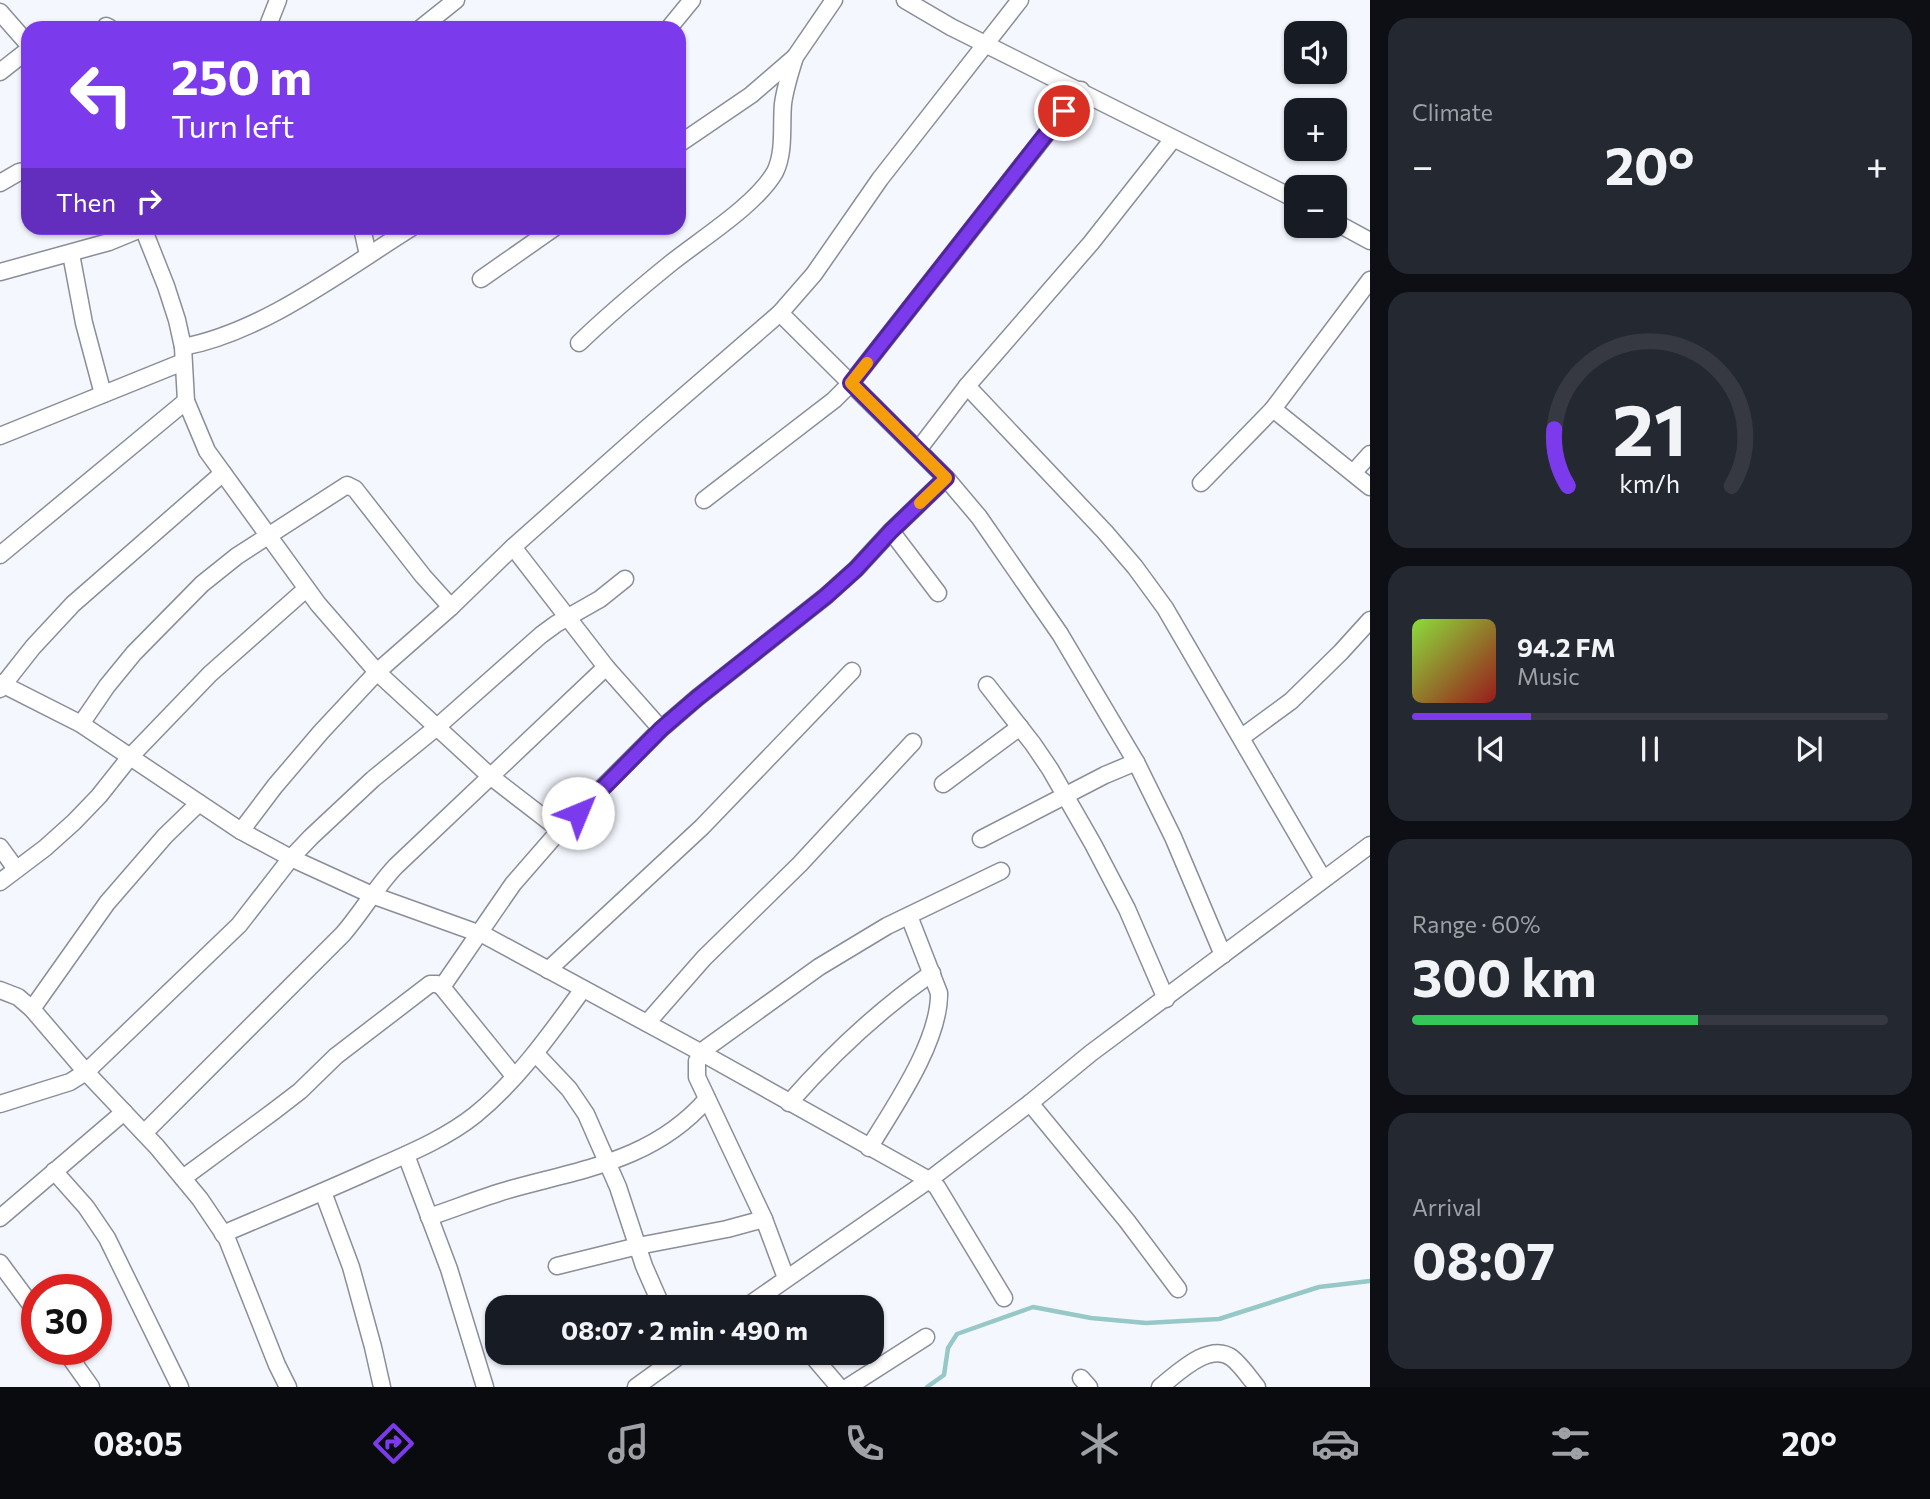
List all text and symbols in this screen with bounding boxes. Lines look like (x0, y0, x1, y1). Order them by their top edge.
map controls (1284, 21, 1347, 238)
button: sound (1284, 21, 1347, 84)
text: 250 m (171, 45, 312, 105)
icon: left (56, 49, 147, 140)
pin (1034, 81, 1094, 141)
icon: arrive (1045, 92, 1083, 130)
button: + (1284, 98, 1347, 161)
text: Climate (1412, 98, 1493, 126)
text: Turn left (171, 105, 295, 145)
text: 20° (1605, 132, 1695, 196)
text: − (1412, 141, 1434, 188)
text: + (1866, 141, 1888, 188)
button: − (1284, 175, 1347, 238)
icon: right (130, 182, 168, 220)
text: Then (56, 186, 116, 217)
text: 21 (1613, 382, 1687, 471)
text: km/h (1620, 467, 1680, 497)
text: 94.2 FM (1517, 631, 1616, 662)
text: Music (1517, 662, 1580, 690)
icon: previous (1472, 730, 1510, 768)
icon: pause (1631, 730, 1669, 768)
icon: next (1790, 730, 1828, 768)
position arrow (541, 776, 615, 850)
text: Range · 60% (1412, 910, 1540, 938)
text: 300 km (1412, 944, 1597, 1008)
text: Arrival (1412, 1193, 1482, 1221)
text: 08:07 (1412, 1227, 1555, 1291)
speed limit sign: 30 (21, 1274, 112, 1365)
text: 08:07 · 2 min · 490 m (561, 1314, 808, 1345)
icon: directions (369, 1419, 418, 1468)
icon: music (604, 1419, 653, 1468)
icon: phone (840, 1419, 889, 1468)
icon: climate (1075, 1419, 1124, 1468)
icon: car (1311, 1419, 1360, 1468)
icon: filters (1546, 1419, 1595, 1468)
text: 08:05 (93, 1423, 183, 1463)
text: 20° (1782, 1423, 1837, 1463)

